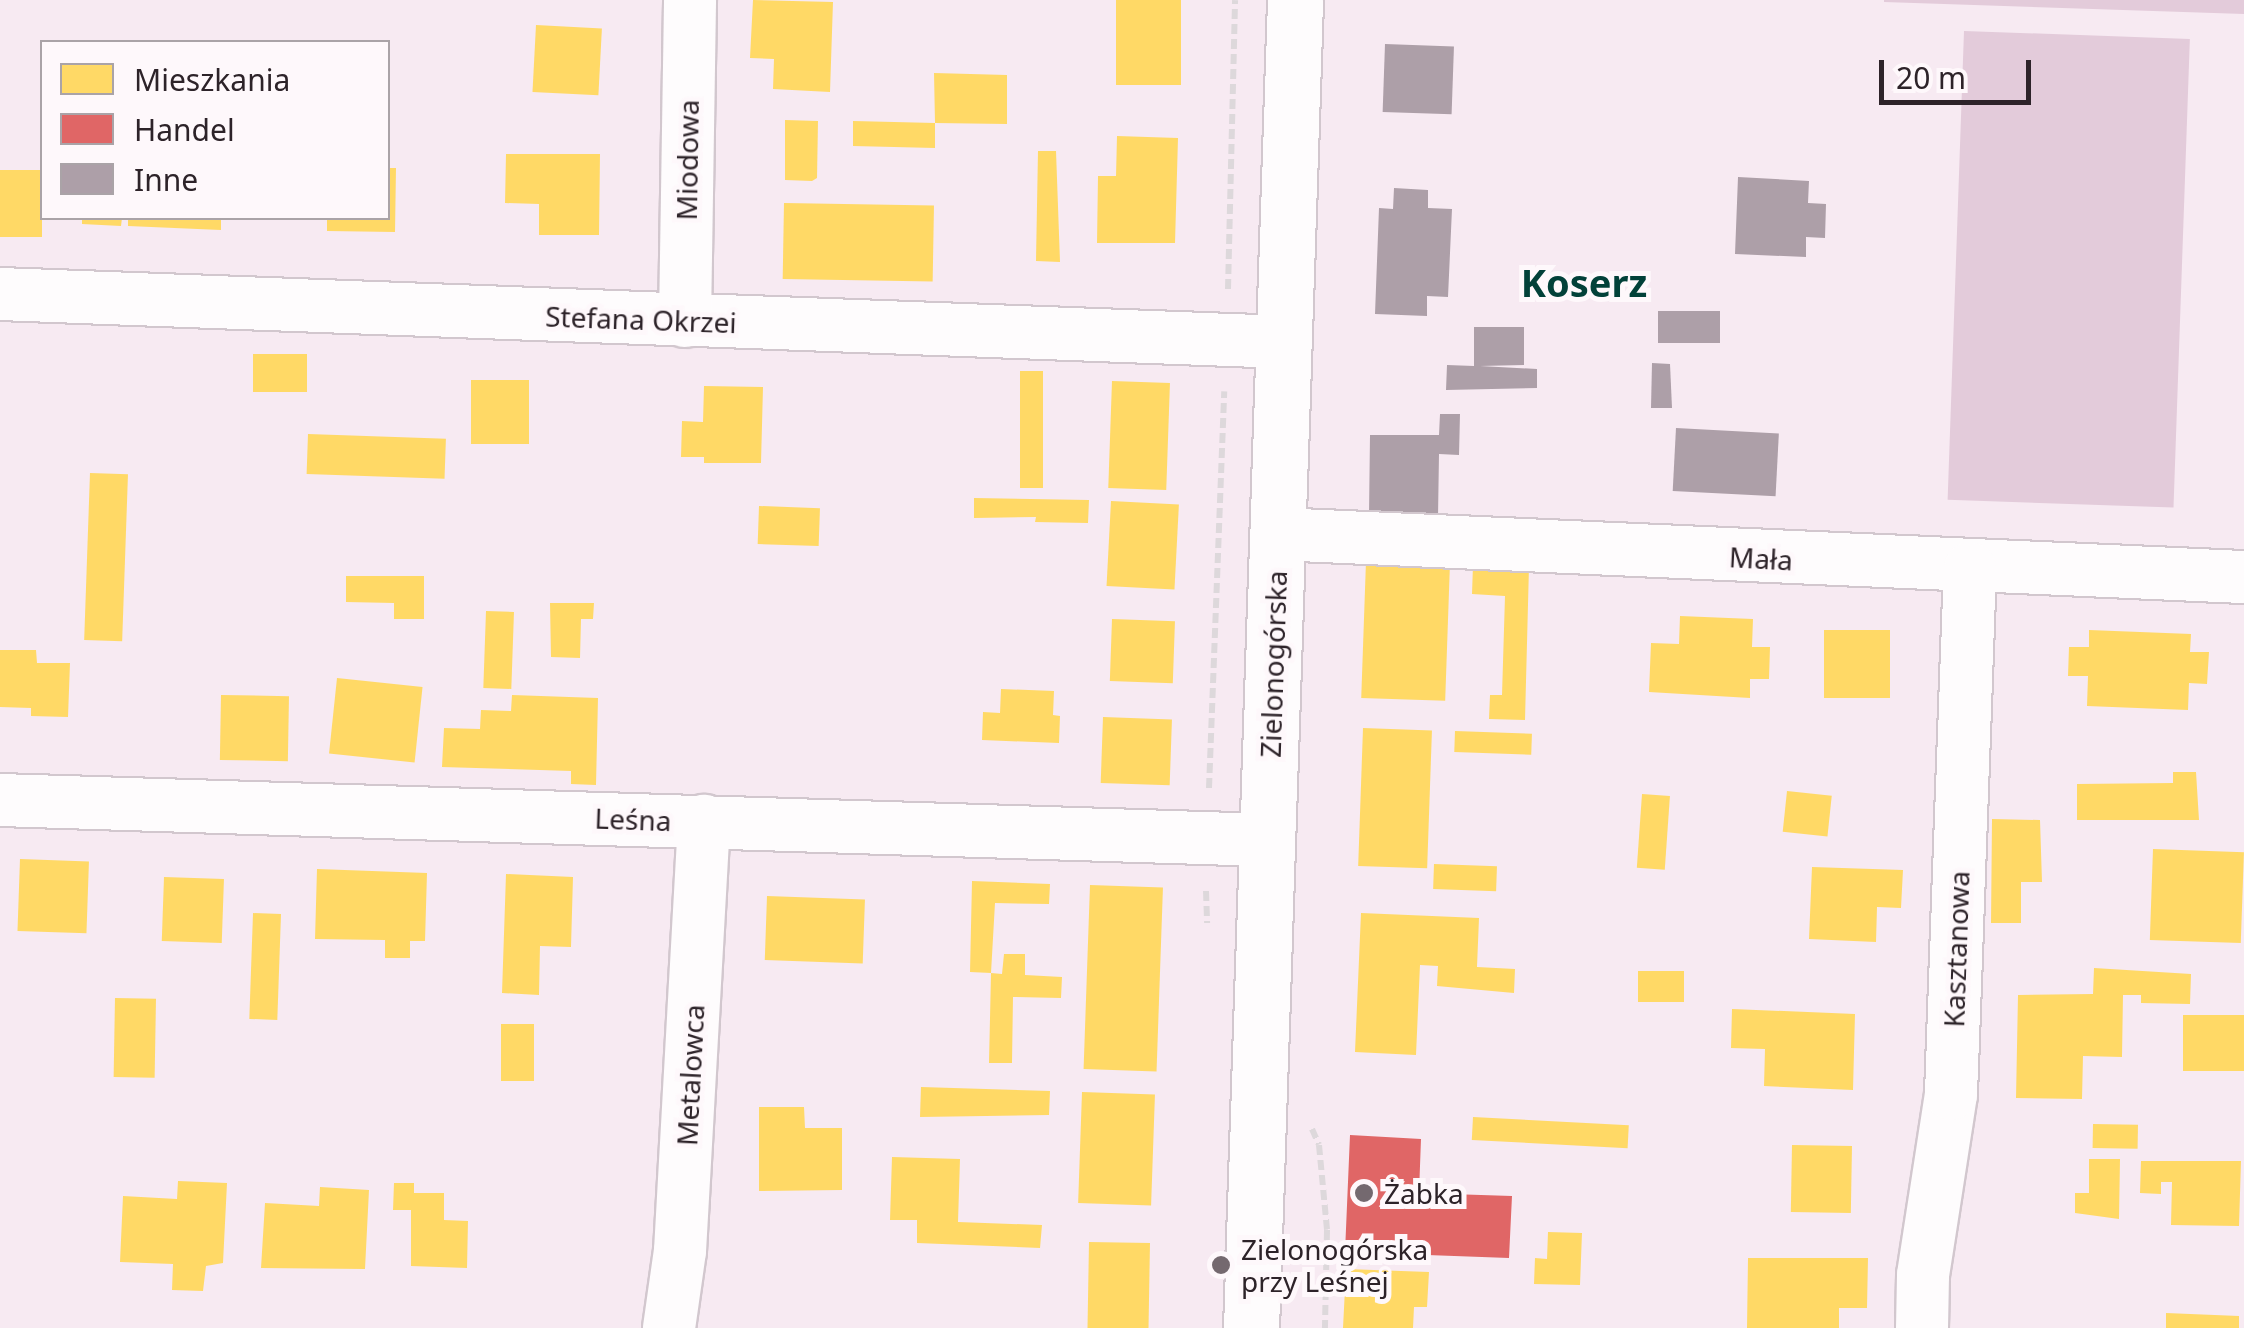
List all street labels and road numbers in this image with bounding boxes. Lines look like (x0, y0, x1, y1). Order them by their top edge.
street label: Miodowa (669, 99, 705, 221)
street label: Stefana Okrzei (545, 299, 737, 339)
street label: Mała (1728, 540, 1794, 576)
street label: Zielonogórska (1253, 570, 1293, 758)
street label: Leśna (594, 801, 672, 837)
street label: Kasztanowa (1936, 870, 1976, 1028)
street label: Metalowca (670, 1003, 710, 1147)

